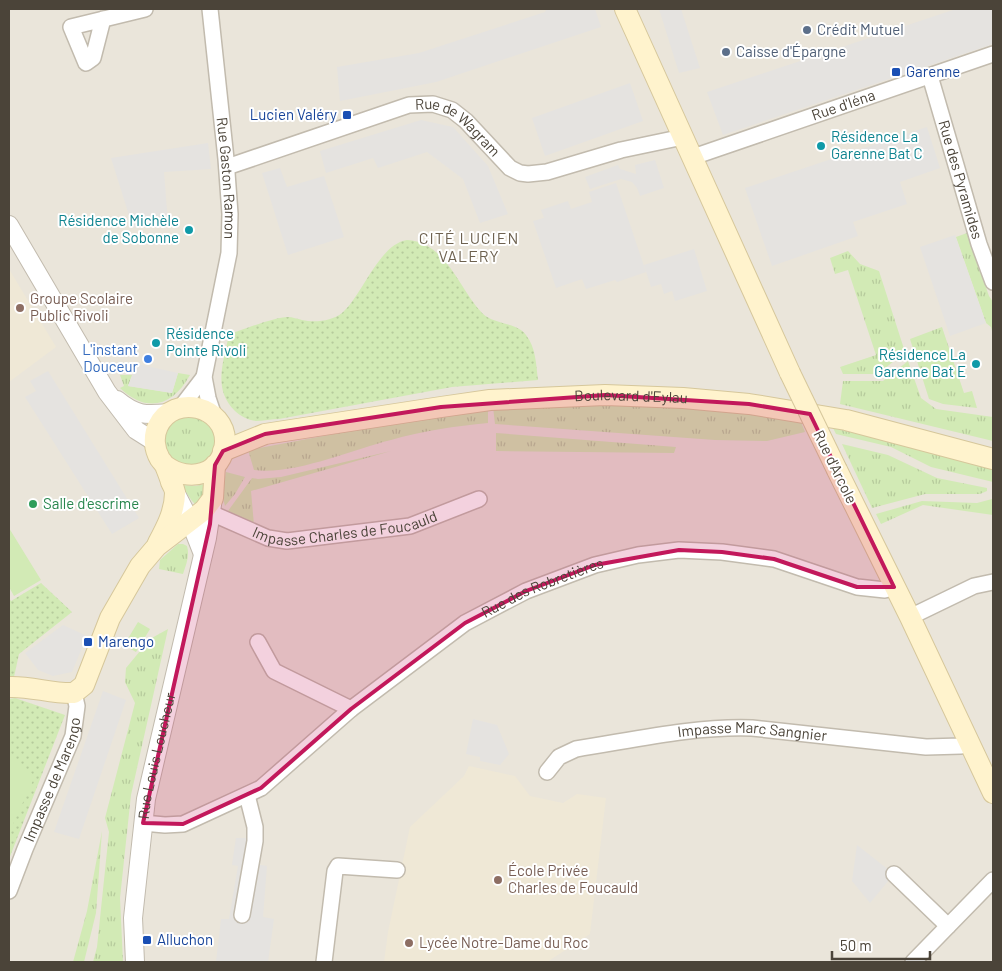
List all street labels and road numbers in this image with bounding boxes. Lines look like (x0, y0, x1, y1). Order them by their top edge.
street label: Rue d'Iéna (809, 85, 877, 124)
street label: Rue de Wagram (415, 94, 504, 160)
street label: Rue Gaston Ramon (214, 116, 240, 239)
street label: Rue des Pyramides (935, 118, 987, 241)
street label: Boulevard d'Eylau (574, 385, 689, 406)
street label: Rue d'Arcole (810, 427, 861, 506)
street label: Impasse Charles de Foucauld (250, 506, 440, 549)
street label: Rue des Robretières (478, 553, 605, 621)
street label: Rue Louis Loucheur (134, 690, 179, 820)
street label: Impasse de Marengo (19, 716, 83, 844)
street label: Impasse Marc Sangnier (676, 718, 829, 744)

